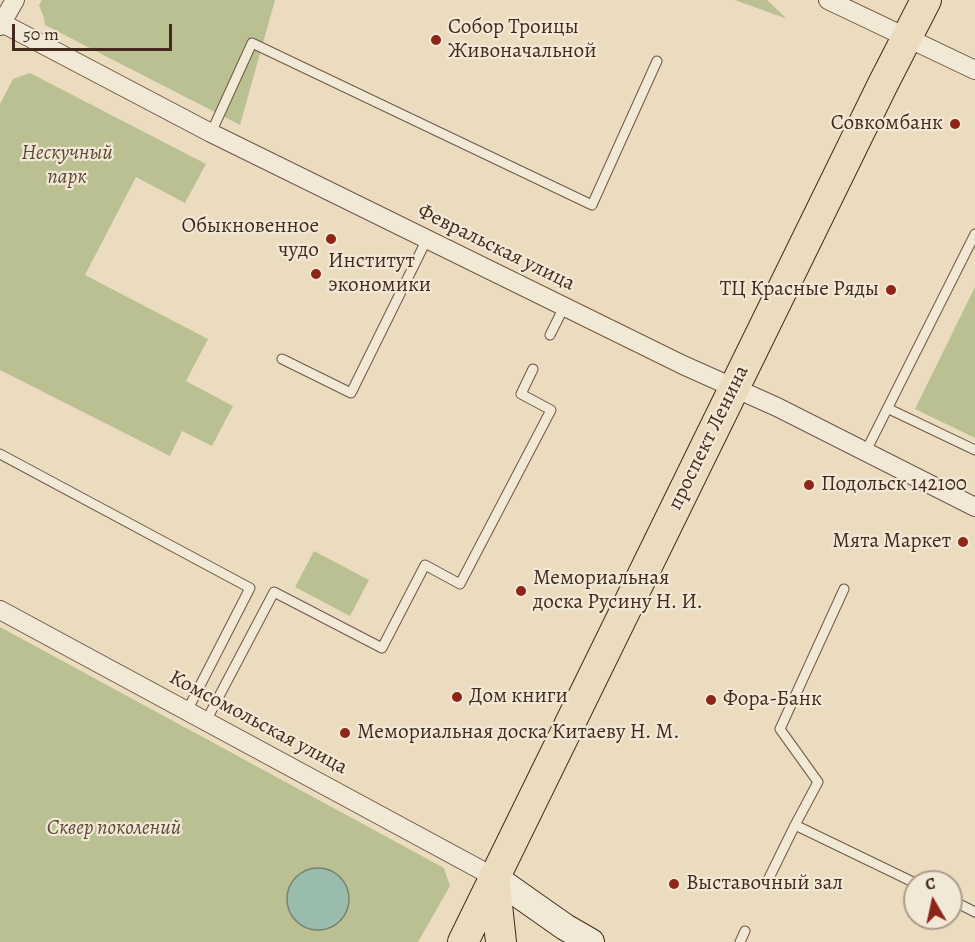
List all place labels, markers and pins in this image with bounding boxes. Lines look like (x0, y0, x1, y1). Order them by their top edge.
place label: Собор Троицы Живоначальной (448, 15, 596, 65)
marker: Собор Троицы Живоначальной (429, 33, 443, 47)
place label: Совкомбанк (831, 111, 943, 137)
marker: Совкомбанк (948, 117, 962, 131)
place label: Обыкновенное чудо (181, 214, 319, 264)
marker: Обыкновенное чудо (324, 232, 338, 246)
place label: Институт экономики (328, 249, 431, 299)
marker: Институт экономики (309, 267, 323, 281)
place label: ТЦ Красные Ряды (720, 277, 879, 303)
marker: ТЦ Красные Ряды (884, 283, 898, 297)
place label: Подольск 142100 (821, 472, 967, 498)
marker: Подольск 142100 (802, 478, 816, 492)
place label: Мята Маркет (832, 529, 951, 555)
marker: Мята Маркет (956, 535, 970, 549)
place label: Мемориальная доска Русину Н. И. (533, 566, 703, 616)
marker: Мемориальная доска Русину Н. И. (514, 584, 528, 598)
place label: Дом книги (469, 684, 568, 710)
place label: Фора-Банк (723, 687, 822, 713)
marker: Дом книги (450, 690, 464, 704)
marker: Фора-Банк (704, 693, 718, 707)
place label: Мемориальная доска Китаеву Н. М. (357, 720, 680, 746)
marker: Мемориальная доска Китаеву Н. М. (338, 726, 352, 740)
place label: Выставочный зал (686, 871, 843, 897)
marker: Выставочный зал (667, 877, 681, 891)

